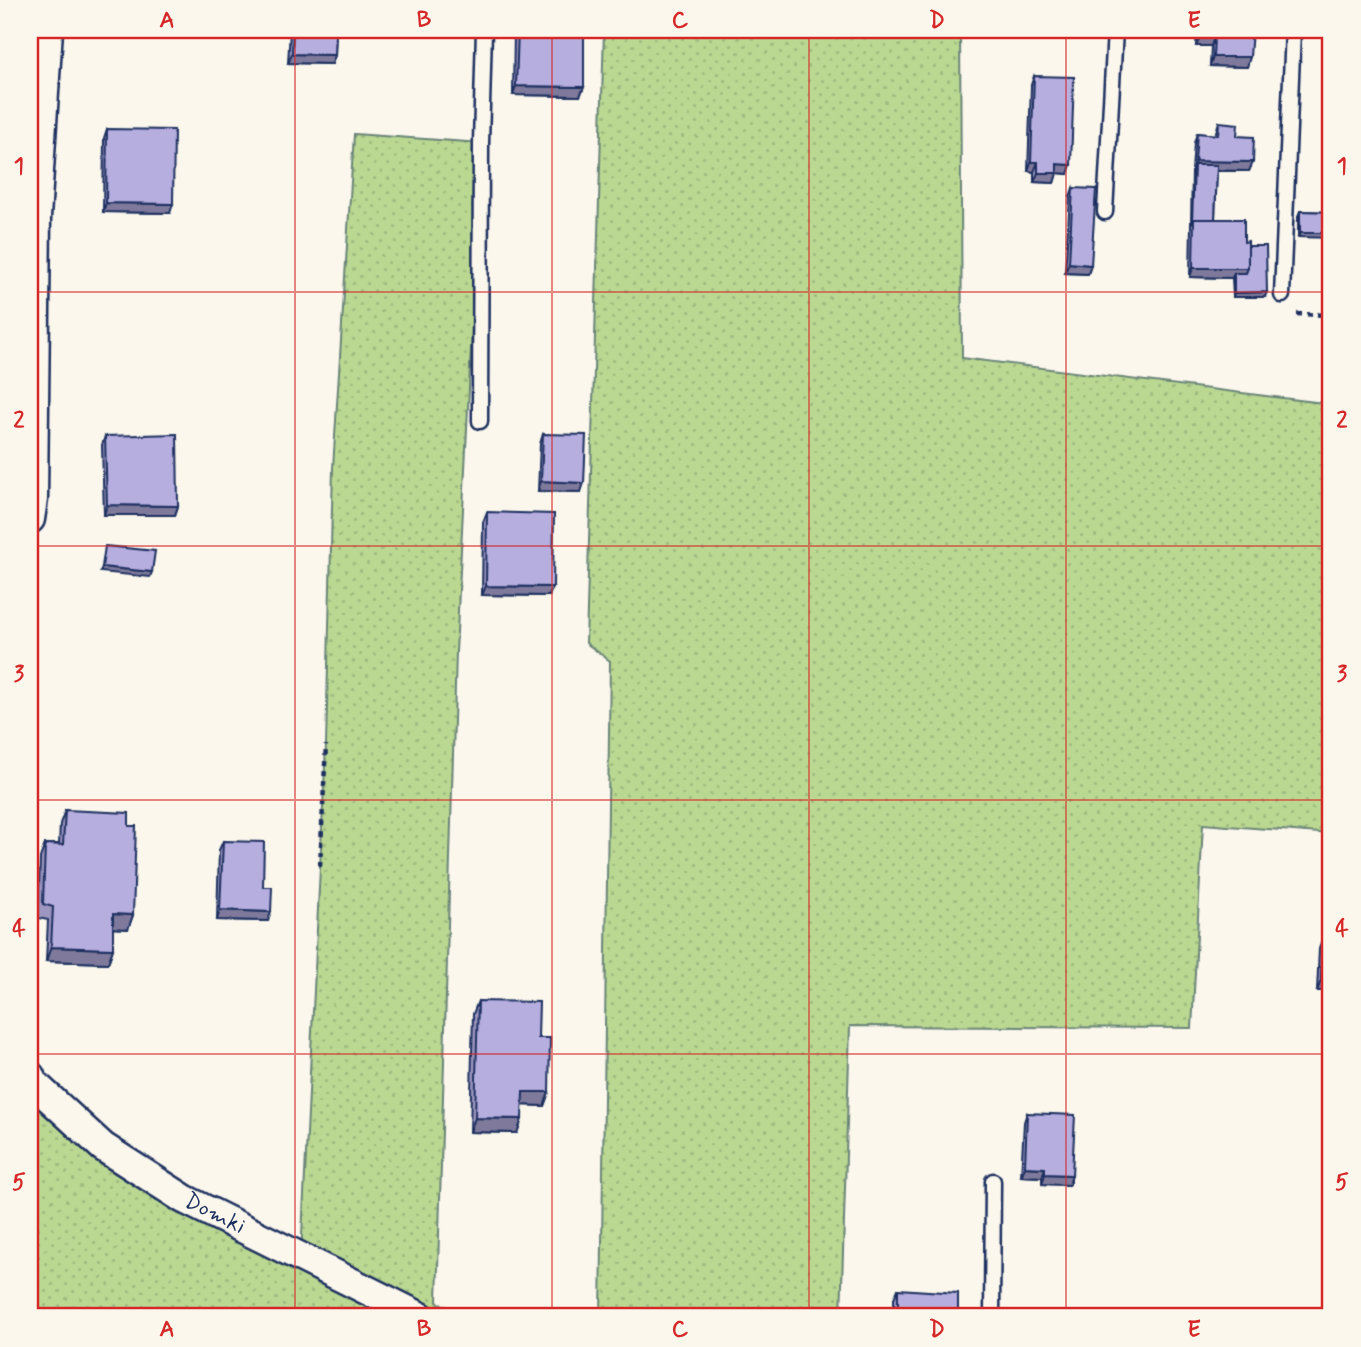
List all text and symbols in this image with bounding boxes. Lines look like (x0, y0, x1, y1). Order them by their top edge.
text: A (159, 6, 175, 36)
text: B (417, 6, 432, 36)
text: C (672, 6, 689, 36)
text: D (929, 6, 945, 36)
text: E (1187, 6, 1201, 36)
text: 1 (14, 152, 24, 182)
text: 1 (1337, 152, 1347, 182)
text: 2 (13, 406, 25, 436)
text: 2 (1336, 406, 1348, 436)
text: 3 (14, 660, 25, 690)
text: 3 (1337, 660, 1348, 690)
text: 4 (12, 914, 26, 944)
text: 4 (1335, 914, 1349, 944)
text: 5 (12, 1168, 26, 1198)
text: 5 (1335, 1168, 1349, 1198)
street label: Domki (179, 1186, 250, 1242)
text: A (159, 1315, 175, 1345)
text: B (417, 1315, 432, 1345)
text: C (672, 1315, 689, 1345)
text: D (929, 1315, 945, 1345)
text: E (1187, 1315, 1201, 1345)

